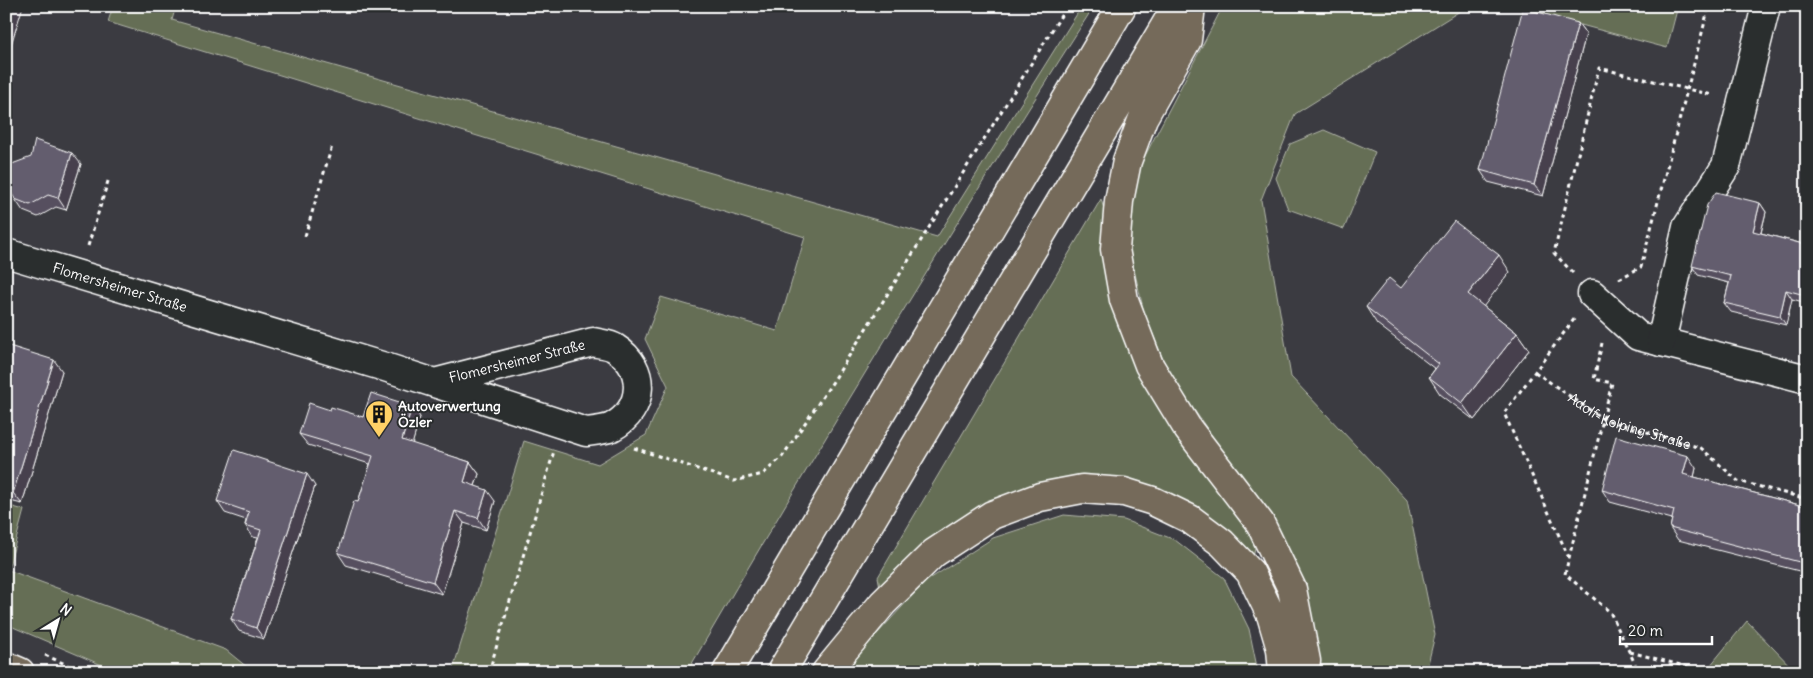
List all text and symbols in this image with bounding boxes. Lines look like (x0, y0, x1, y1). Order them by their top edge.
street label: Flomersheimer Straße (51, 259, 189, 316)
street label: Flomersheimer Straße (447, 335, 587, 387)
street label: Adolf-Kolping-Straße (1565, 389, 1693, 453)
place label: Autoverwertung Özler (398, 397, 501, 431)
building icon: Autoverwertung Özler (364, 399, 394, 438)
north arrow (32, 596, 82, 646)
text: N (57, 600, 75, 620)
scale bar (1620, 613, 1713, 645)
text: 20 m (1628, 621, 1663, 640)

